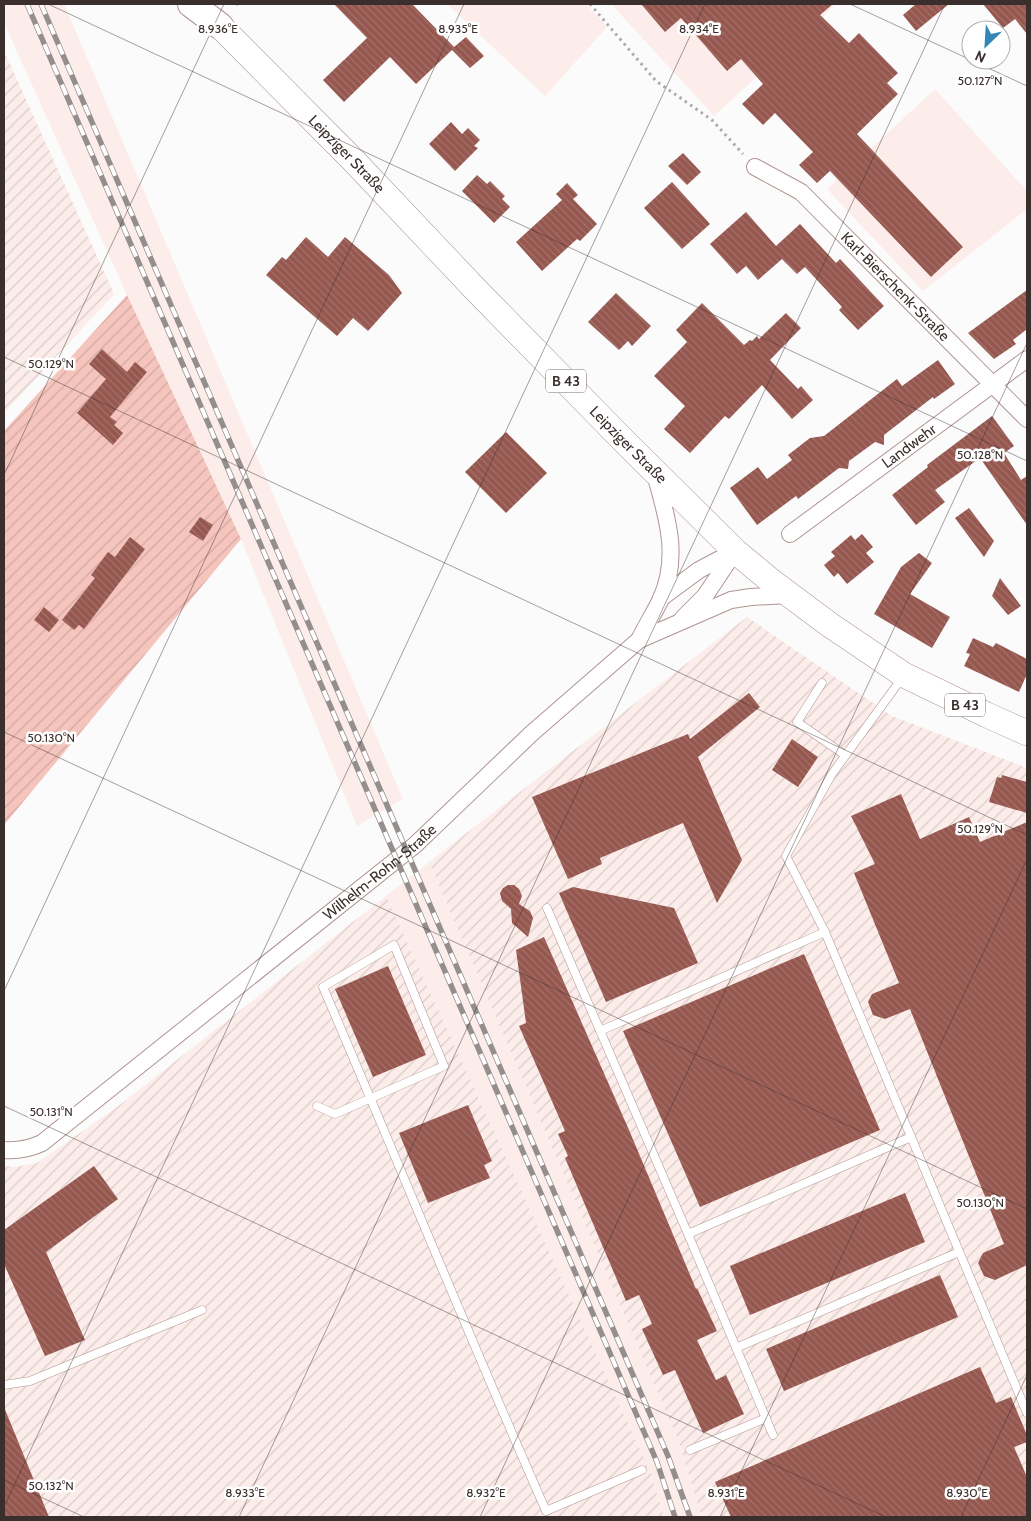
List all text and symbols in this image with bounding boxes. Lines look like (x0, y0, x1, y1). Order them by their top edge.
north arrow (961, 20, 1011, 70)
text: 8.936°E (198, 21, 238, 36)
text: 8.935°E (438, 21, 478, 36)
text: 8.934°E (679, 21, 719, 36)
text: N (972, 47, 989, 67)
text: 50.127°N (957, 73, 1003, 88)
street label: Leipziger Straße (305, 111, 389, 197)
street label: Karl-Bierschenk-Straße (837, 228, 954, 345)
text: 50.129°N (28, 356, 74, 371)
road number: B 43 (546, 370, 586, 392)
street label: Leipziger Straße (586, 403, 671, 488)
street label: Landwehr (878, 420, 940, 472)
text: 50.128°N (957, 447, 1003, 462)
road number: B 43 (945, 694, 985, 716)
text: 50.130°N (27, 730, 75, 745)
street label: Wilhelm-Rohn-Straße (319, 820, 440, 924)
text: 50.129°N (957, 821, 1003, 836)
text: 50.131°N (29, 1104, 73, 1119)
text: 50.130°N (956, 1195, 1004, 1210)
text: 50.132°N (28, 1478, 74, 1493)
text: 8.933°E (225, 1485, 265, 1500)
text: 8.932°E (466, 1485, 506, 1500)
text: 8.931°E (707, 1485, 745, 1500)
text: 8.930°E (946, 1485, 988, 1500)

